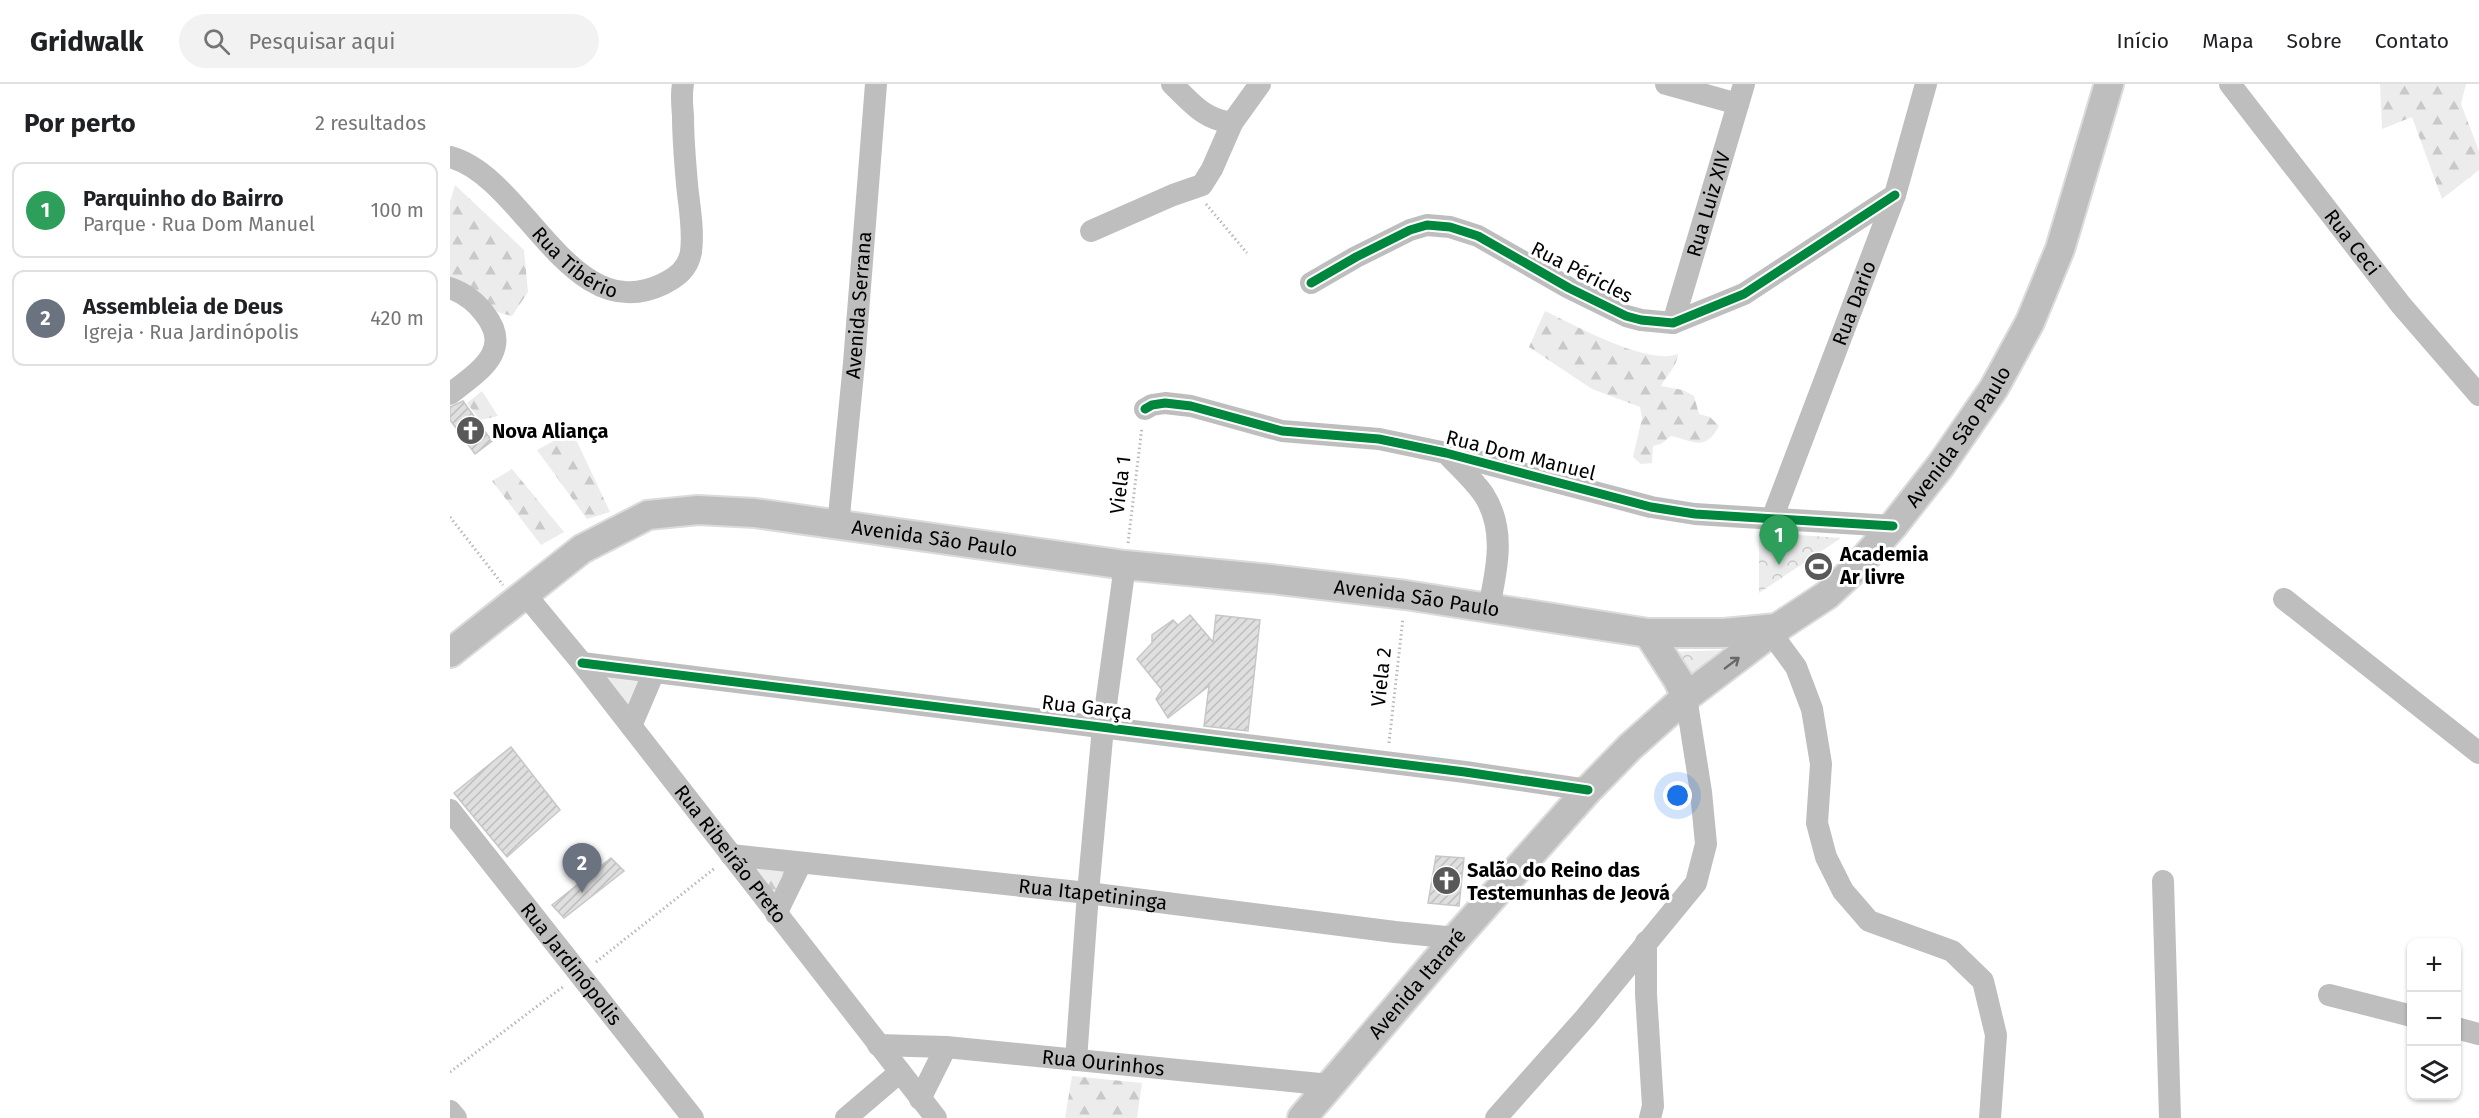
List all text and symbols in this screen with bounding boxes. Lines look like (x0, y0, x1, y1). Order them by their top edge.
search box (179, 14, 599, 68)
text: Gridwalk (30, 25, 143, 58)
icon: search (200, 25, 233, 58)
text: Pesquisar aqui (248, 28, 395, 55)
text: Início (2116, 28, 2169, 54)
text: Mapa (2202, 28, 2254, 54)
text: Sobre (2287, 28, 2342, 54)
text: Contato (2375, 28, 2449, 54)
text: Por perto (24, 108, 136, 139)
text: 2 resultados (315, 111, 426, 135)
street label: Rua Luiz XIV (1681, 149, 1735, 260)
text: Parquinho do Bairro (83, 185, 284, 212)
text: 1 (41, 198, 50, 222)
text: 100 m (371, 198, 424, 222)
street label: Rua Ceci (2319, 204, 2385, 280)
text: Parque · Rua Dom Manuel (83, 212, 315, 236)
street label: Rua Tibério (527, 222, 620, 303)
street label: Avenida Serrana (841, 230, 876, 380)
street label: Rua Péricles (1527, 236, 1637, 308)
street label: Rua Dario (1827, 257, 1881, 349)
text: Assembleia de Deus (83, 293, 283, 320)
text: 2 (40, 306, 51, 330)
text: 420 m (370, 306, 424, 330)
text: Igreja · Rua Jardinópolis (83, 320, 299, 344)
street label: Avenida São Paulo (1901, 362, 2016, 512)
church icon: Nova Aliança (455, 415, 487, 447)
place label: Nova Aliança (492, 419, 609, 443)
street label: Rua Dom Manuel (1444, 425, 1598, 485)
street label: Viela 1 (1105, 455, 1135, 515)
street label: Avenida São Paulo (850, 515, 1019, 562)
pin: 1 (1760, 516, 1798, 565)
place label: Academia Ar livre (1839, 542, 1929, 589)
sports icon: Academia Ar livre (1803, 550, 1835, 582)
street label: Avenida São Paulo (1333, 575, 1501, 622)
street label: Viela 2 (1366, 646, 1396, 708)
one-way arrow (1723, 656, 1739, 669)
street label: Rua Garça (1040, 690, 1134, 725)
street label: Rua Ribeirão Preto (669, 780, 792, 928)
your location (1663, 781, 1692, 810)
pin: 2 (562, 844, 602, 893)
place label: Salão do Reino das Testemunhas de Jeová (1467, 858, 1670, 905)
church icon: Salão do Reino das Testemunhas de Jeová (1430, 865, 1462, 897)
street label: Rua Itapetininga (1017, 874, 1169, 915)
street label: Rua Jardinópolis (516, 898, 627, 1030)
street label: Avenida Itararé (1363, 923, 1471, 1044)
map controls (2407, 938, 2461, 1100)
button: + (2407, 938, 2461, 992)
button: − (2407, 992, 2461, 1046)
street label: Rua Ourinhos (1041, 1045, 1166, 1081)
button: layers (2407, 1046, 2461, 1100)

